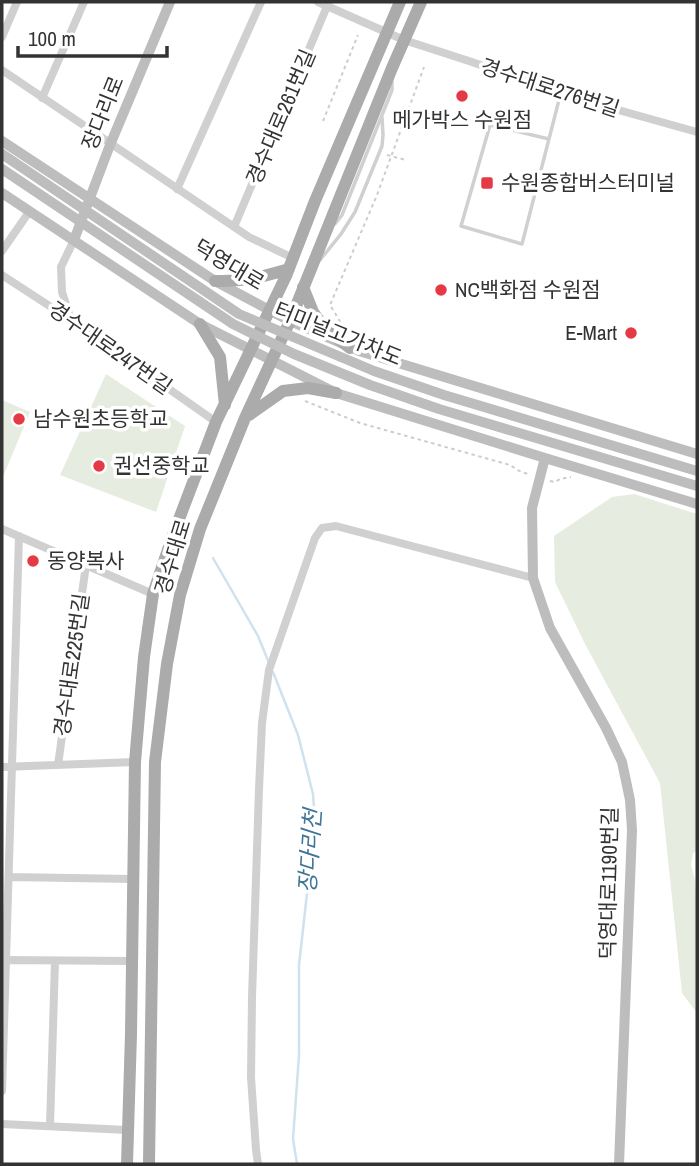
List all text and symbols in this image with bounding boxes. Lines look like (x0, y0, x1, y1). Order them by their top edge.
scale bar (18, 14, 166, 58)
text: 100 m (28, 24, 76, 53)
street label: 경수대로261번길 (239, 45, 322, 189)
street label: 경수대로276번길 (477, 51, 623, 124)
street label: 장다리로 (75, 72, 130, 154)
marker: 메가박스 수원점 (454, 88, 470, 104)
place label: 메가박스 수원점 (392, 105, 532, 134)
place label: 수원종합버스터미널 (501, 168, 675, 197)
marker: 수원종합버스터미널 (479, 175, 495, 191)
street label: 덕영대로 (189, 232, 270, 297)
place label: NC백화점 수원점 (455, 275, 601, 304)
marker: NC백화점 수원점 (433, 282, 449, 298)
street label: 경수대로247번길 (43, 294, 178, 401)
street label: 터미널고가차도 (270, 295, 406, 372)
place label: E-Mart (565, 318, 617, 347)
marker: E-Mart (623, 325, 639, 341)
place label: 남수원초등학교 (33, 404, 168, 433)
marker: 남수원초등학교 (11, 411, 27, 427)
place label: 권선중학교 (113, 451, 210, 480)
marker: 권선중학교 (91, 458, 107, 474)
street label: 경수대로 (147, 516, 198, 598)
place label: 동양복사 (47, 546, 124, 575)
marker: 동양복사 (25, 553, 41, 569)
street label: 경수대로225번길 (47, 591, 96, 739)
water label: 장다리천 (291, 805, 328, 894)
street label: 덕영대로1190번길 (593, 806, 624, 960)

